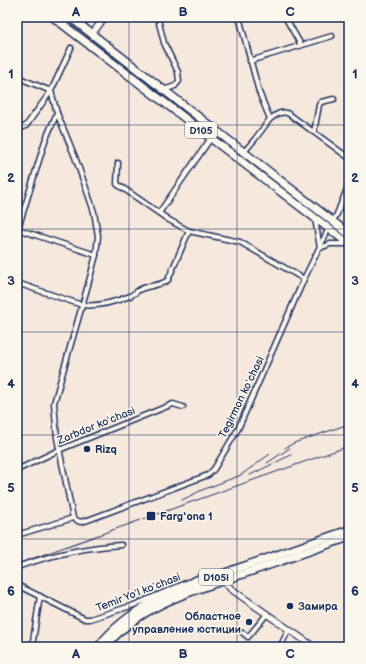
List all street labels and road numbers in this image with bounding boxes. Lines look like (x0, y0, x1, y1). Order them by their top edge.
road number: D105 (185, 122, 217, 138)
street label: Tegirmon koʻchasi (216, 354, 267, 440)
street label: Zarbdor koʻchasi (54, 404, 137, 447)
road number: D105l (199, 569, 233, 585)
street label: Temir Yoʻl koʻchasi (94, 570, 182, 615)

